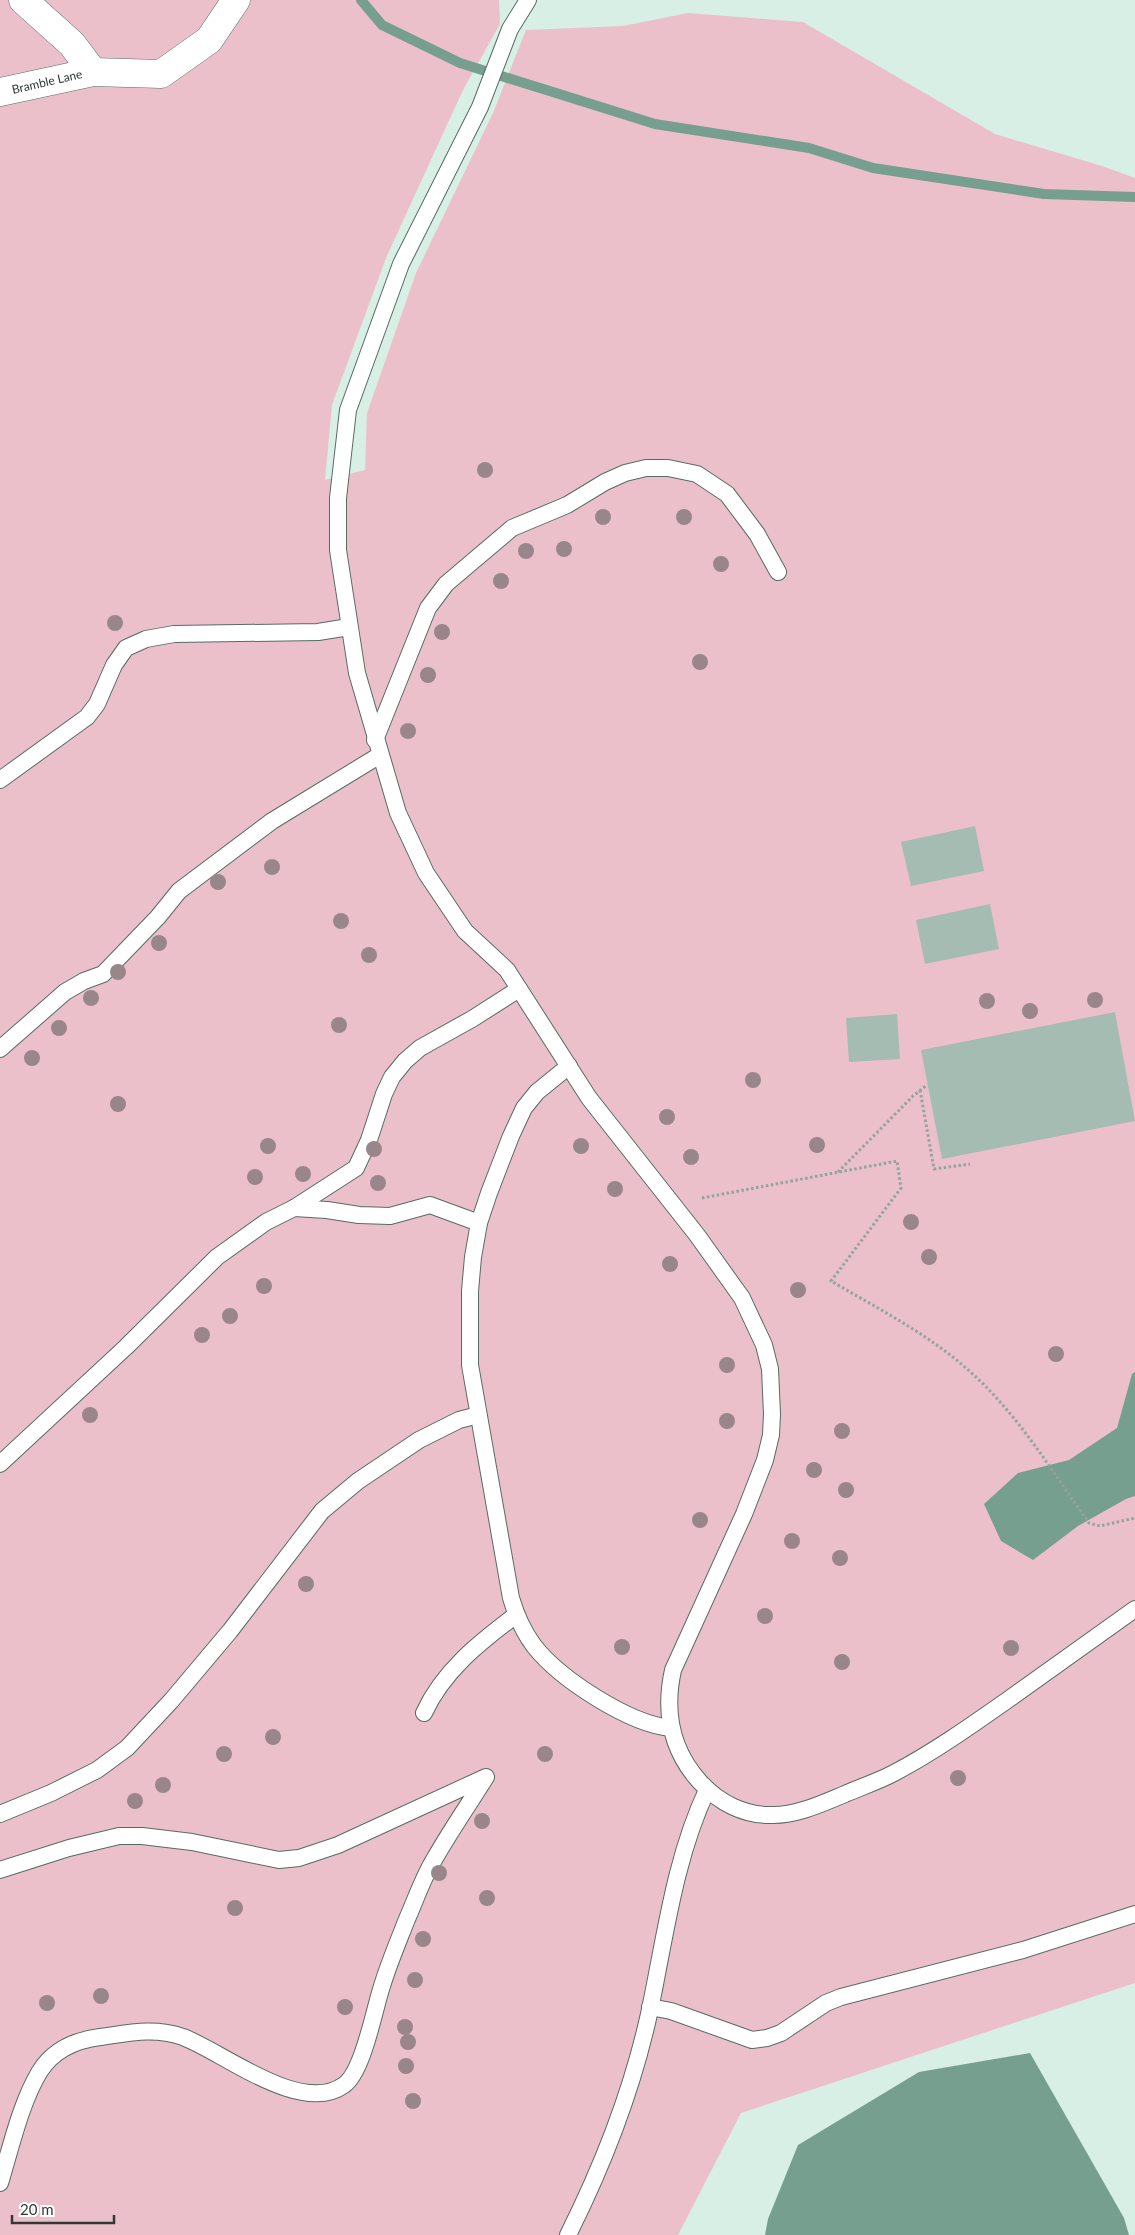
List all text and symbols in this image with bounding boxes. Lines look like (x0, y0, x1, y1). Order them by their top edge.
street label: Bramble Lane (10, 66, 84, 97)
scale bar (12, 2192, 115, 2224)
text: 20 m (20, 2200, 54, 2218)

